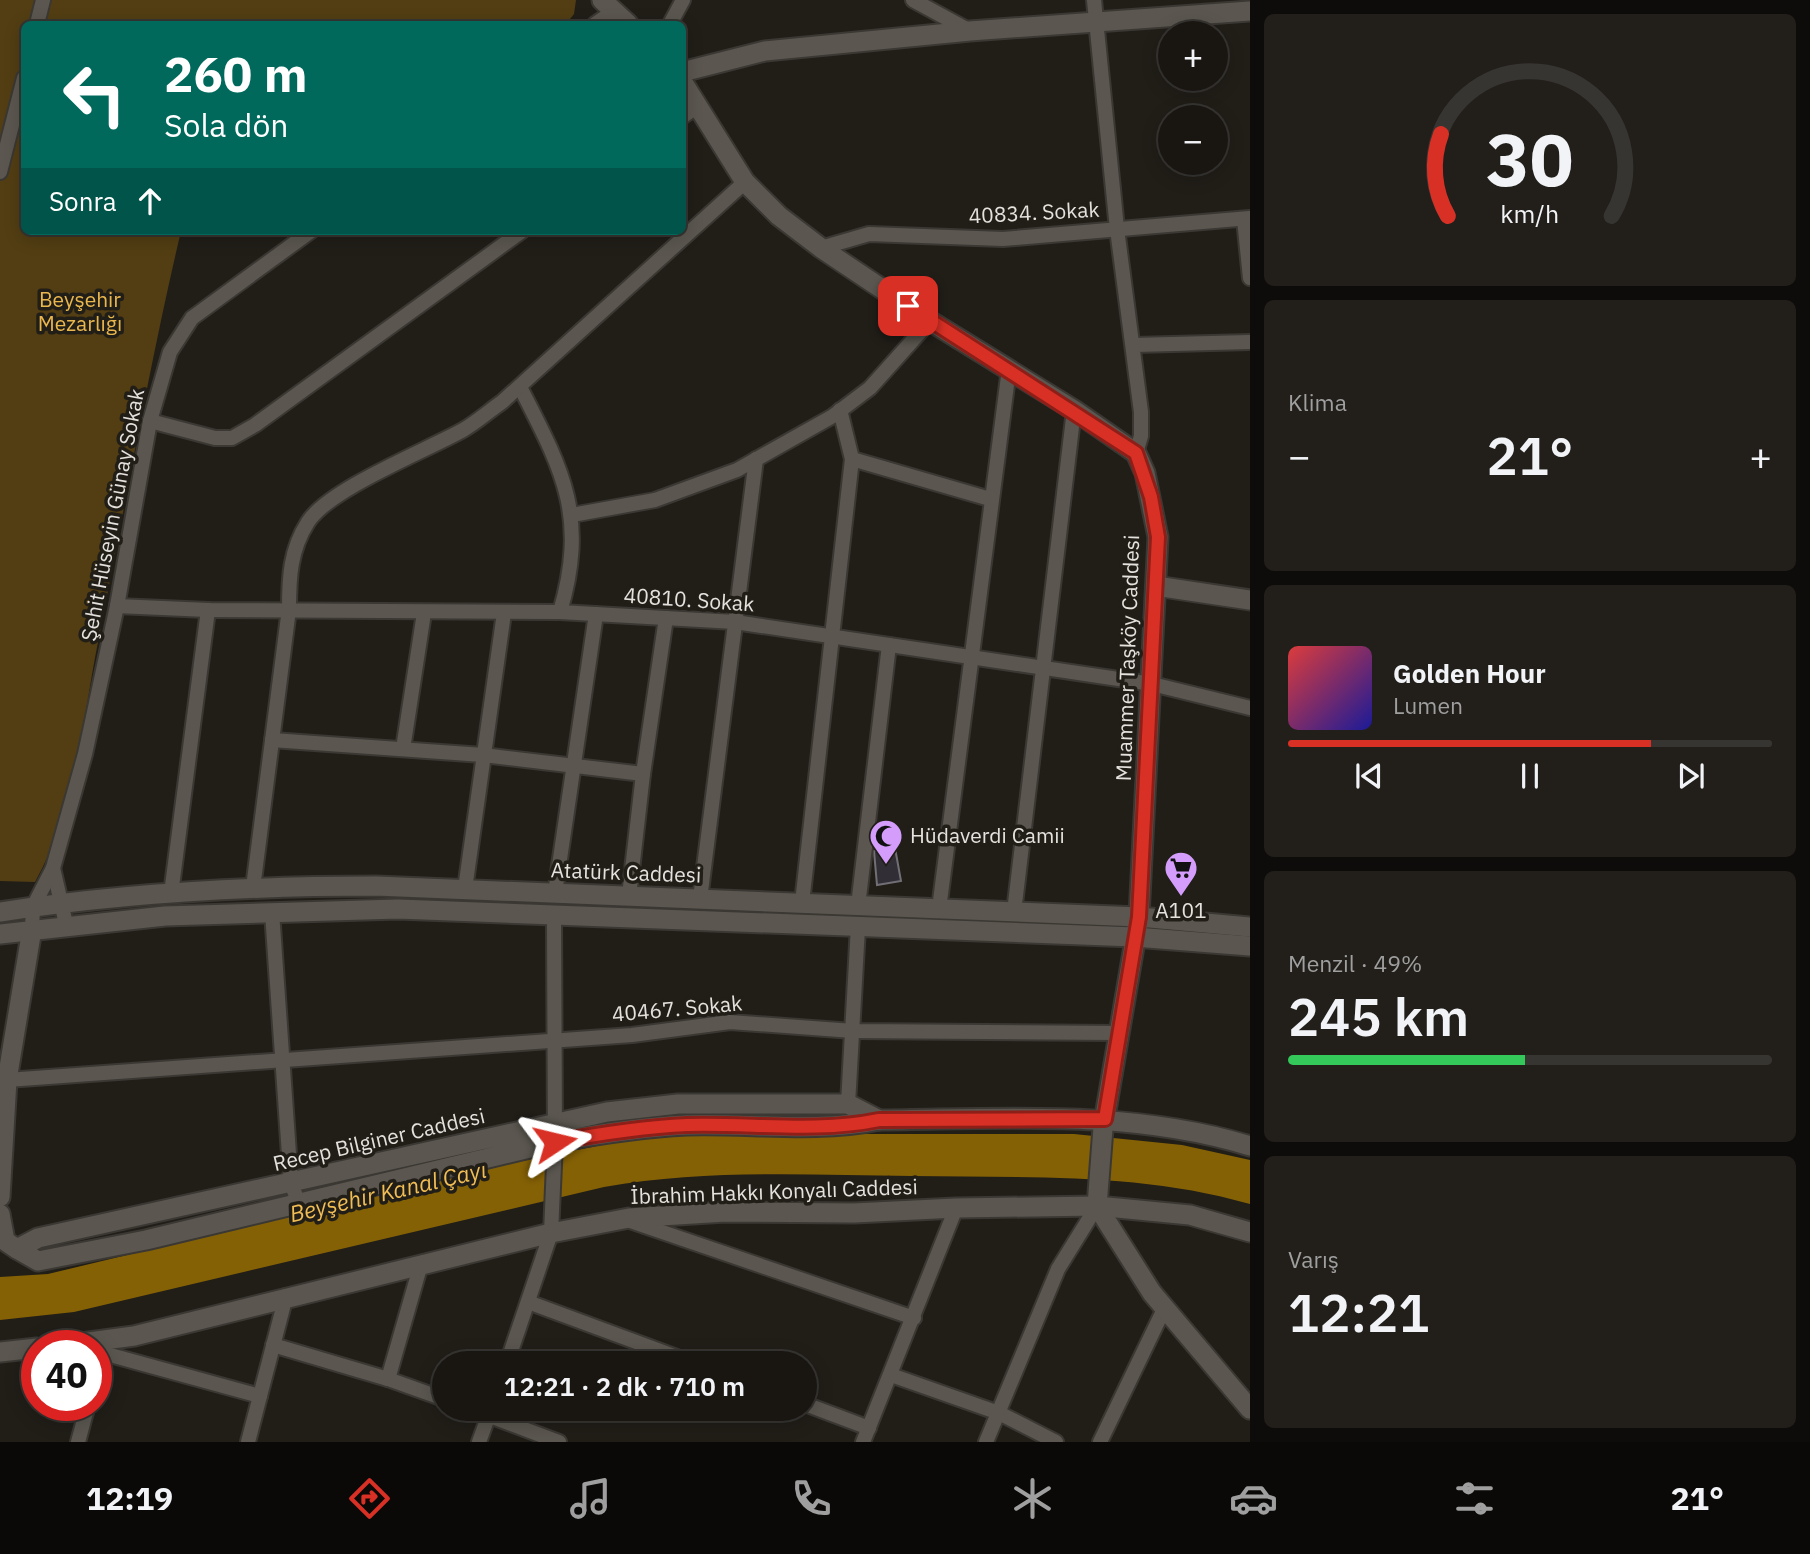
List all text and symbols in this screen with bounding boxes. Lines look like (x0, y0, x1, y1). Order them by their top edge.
map controls (1158, 21, 1228, 175)
button: + (1158, 21, 1228, 91)
text: 260 m (164, 42, 308, 105)
icon: left (49, 49, 140, 140)
text: Sola dön (164, 104, 289, 146)
button: − (1158, 105, 1228, 175)
text: 30 (1486, 111, 1574, 206)
icon: ahead (131, 182, 169, 220)
text: Sonra (49, 184, 117, 218)
street label: 40834. Sokak (968, 195, 1100, 229)
text: km/h (1501, 197, 1559, 230)
pin (878, 276, 938, 336)
park label: Beyşehir Mezarlığı (38, 285, 122, 337)
icon: arrive (889, 287, 927, 325)
street label: Şehit Hüseyin Günay Sokak (74, 386, 150, 643)
text: Klima (1288, 387, 1347, 417)
text: 21° (1487, 422, 1573, 489)
text: − (1288, 431, 1311, 480)
text: + (1749, 431, 1772, 480)
street label: Muammer Taşköy Caddesi (1109, 534, 1145, 782)
street label: 40810. Sokak (623, 580, 755, 618)
text: Golden Hour (1393, 656, 1546, 690)
text: Lumen (1393, 690, 1463, 720)
icon: previous (1350, 757, 1388, 795)
icon: pause (1511, 757, 1549, 795)
icon: next (1672, 757, 1710, 795)
mosque icon: Hüdaverdi Camii (867, 817, 905, 866)
place label: Hüdaverdi Camii (910, 821, 1065, 849)
supermarket icon: A101 (1162, 849, 1200, 898)
street label: Atatürk Caddesi (550, 855, 702, 889)
place label: A101 (1155, 896, 1207, 924)
text: Menzil · 49% (1288, 948, 1422, 978)
text: 245 km (1288, 983, 1469, 1050)
street label: 40467. Sokak (611, 988, 743, 1028)
street label: Recep Bilginer Caddesi (270, 1101, 487, 1177)
position arrow (518, 1105, 592, 1179)
water label: Beyşehir Kanal Çayı (286, 1154, 489, 1228)
street label: İbrahim Hakkı Konyalı Caddesi (630, 1172, 918, 1210)
text: Varış (1288, 1244, 1339, 1274)
text: 12:21 (1288, 1279, 1429, 1346)
speed limit sign: 40 (21, 1330, 112, 1421)
text: 12:21 · 2 dk · 710 m (504, 1369, 745, 1403)
icon: directions (345, 1474, 394, 1523)
icon: music (566, 1474, 615, 1523)
icon: phone (787, 1474, 836, 1523)
icon: climate (1008, 1474, 1057, 1523)
icon: car (1229, 1474, 1278, 1523)
icon: filters (1450, 1474, 1499, 1523)
text: 12:19 (86, 1477, 173, 1519)
text: 21° (1671, 1477, 1724, 1519)

